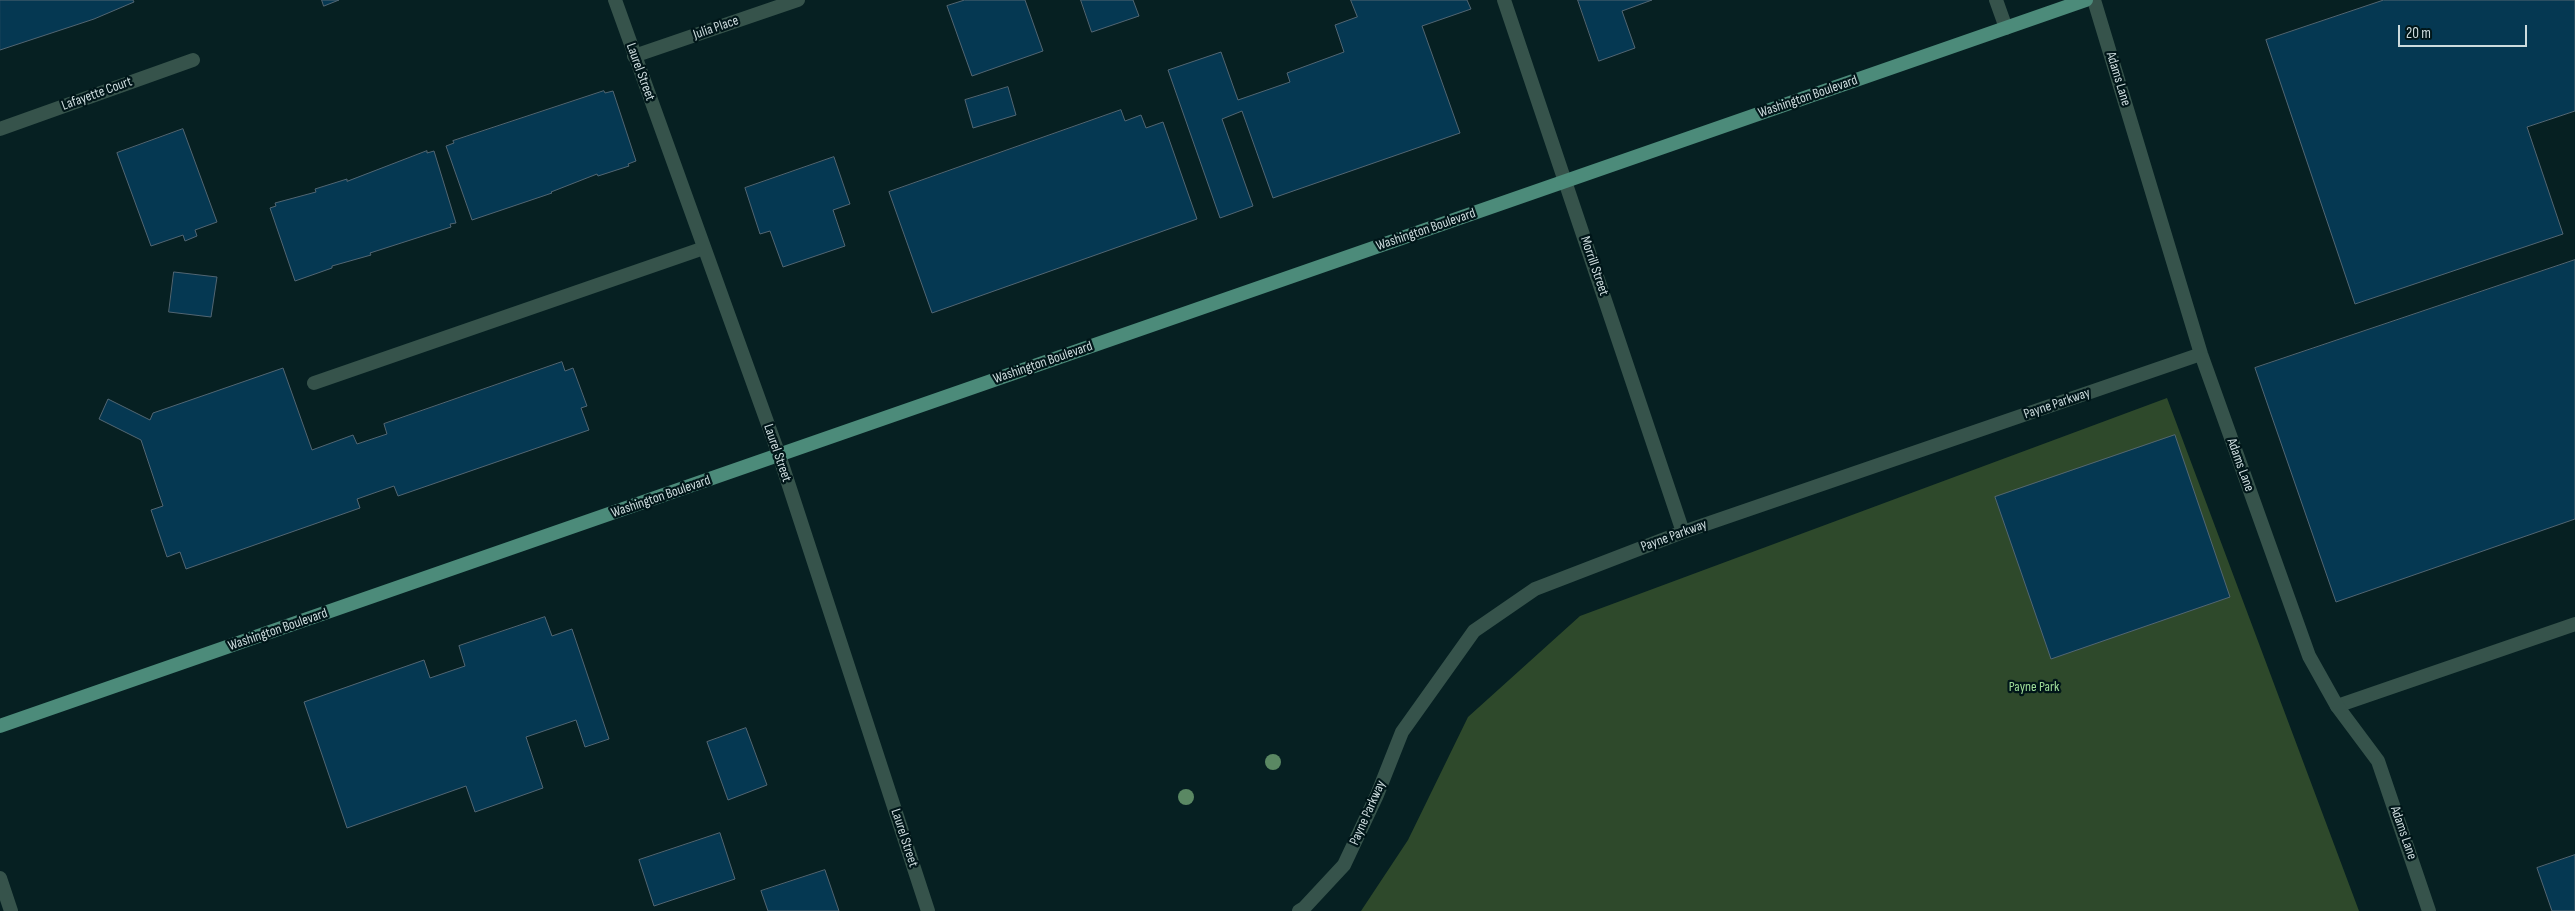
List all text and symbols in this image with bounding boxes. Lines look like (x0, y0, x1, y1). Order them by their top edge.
street label: Julia Place (691, 12, 741, 44)
scale bar (2400, 15, 2529, 47)
text: 20 m (2406, 24, 2431, 43)
street label: Laurel Street (622, 41, 658, 103)
street label: Adams Lane (2102, 50, 2134, 108)
street label: Washington Boulevard (1756, 72, 1860, 122)
street label: Lafayette Court (60, 74, 134, 114)
street label: Washington Boulevard (1374, 205, 1478, 255)
street label: Morrill Street (1576, 234, 1612, 298)
street label: Washington Boulevard (991, 338, 1095, 388)
street label: Payne Parkway (2022, 385, 2092, 423)
street label: Laurel Street (759, 422, 795, 484)
street label: Adams Lane (2223, 436, 2257, 494)
street label: Washington Boulevard (609, 472, 713, 522)
street label: Payne Parkway (1639, 516, 1709, 556)
street label: Washington Boulevard (226, 605, 330, 655)
park label: Payne Park (2009, 679, 2059, 695)
street label: Payne Parkway (1346, 778, 1390, 848)
street label: Adams Lane (2386, 804, 2420, 862)
street label: Laurel Street (887, 807, 921, 869)

